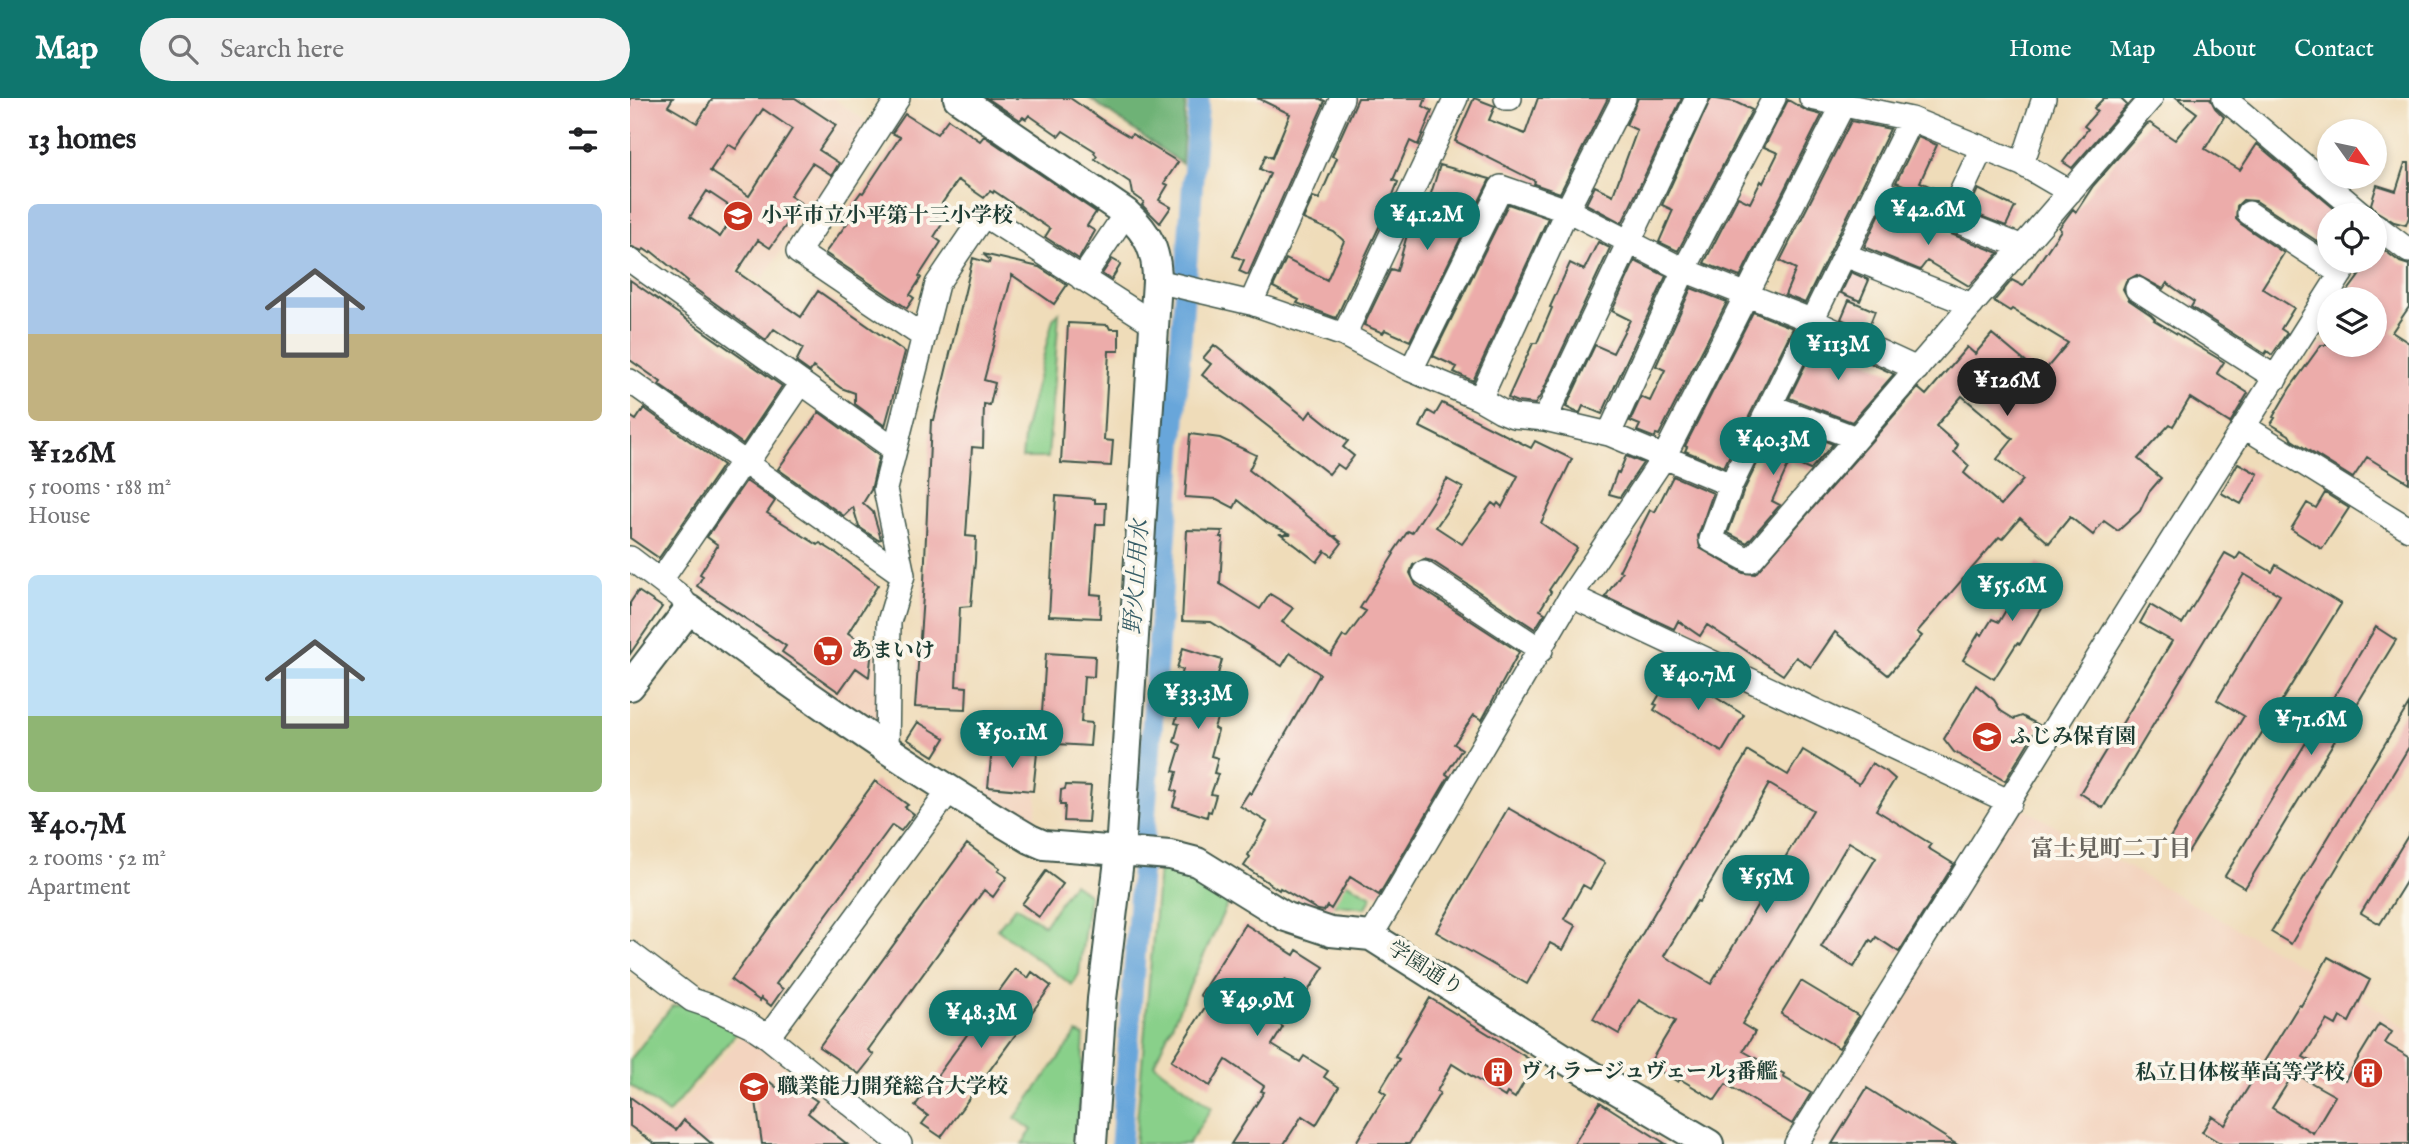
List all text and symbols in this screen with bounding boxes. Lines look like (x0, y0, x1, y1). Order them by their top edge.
search box (140, 18, 630, 81)
text: Map (35, 28, 98, 70)
icon: search (164, 30, 202, 68)
text: Search here (220, 33, 344, 66)
text: Home (2009, 34, 2072, 65)
text: Map (2110, 34, 2156, 65)
text: About (2194, 34, 2256, 65)
text: Contact (2294, 34, 2374, 65)
north arrow (2317, 119, 2387, 189)
map controls (2317, 119, 2387, 357)
text: 13 homes (28, 121, 136, 159)
icon: filters (564, 121, 602, 159)
pin: ¥42.6M (1871, 188, 1985, 247)
pin: ¥41.2M (1370, 192, 1484, 252)
text: ¥42.6M (1890, 195, 1966, 224)
school or university icon: 小平市立小平第十三小学校 (721, 199, 755, 233)
text: ¥41.2M (1390, 200, 1464, 229)
place label: 小平市立小平第十三小学校 (761, 203, 1013, 230)
button: locate (2317, 203, 2387, 273)
icon: home (252, 250, 378, 376)
button: layers (2317, 287, 2387, 357)
pin: ¥113M (1789, 322, 1887, 382)
text: ¥113M (1806, 330, 1870, 359)
pin: ¥126M (1958, 358, 2056, 418)
text: ¥126M (1973, 366, 2041, 395)
pin: ¥40.3M (1716, 418, 1830, 477)
text: ¥40.3M (1736, 425, 1810, 454)
text: ¥126M (28, 435, 116, 473)
text: 5 rooms · 188 m² (28, 473, 171, 502)
text: House (28, 502, 90, 531)
water label: 野火止用水 (1119, 517, 1156, 635)
pin: ¥55.6M (1955, 564, 2069, 623)
text: ¥55.6M (1977, 571, 2047, 600)
icon: home (252, 621, 378, 747)
supermarket icon: あまいけ (811, 634, 845, 668)
place label: あまいけ (851, 638, 935, 665)
pin: ¥40.7M (1641, 652, 1755, 712)
text: ¥40.7M (1660, 660, 1736, 689)
pin: ¥33.3M (1141, 672, 1255, 731)
text: ¥33.3M (1163, 679, 1233, 708)
pin: ¥71.6M (2254, 698, 2368, 757)
text: ¥71.6M (2275, 705, 2347, 734)
pin: ¥50.1M (955, 710, 1069, 770)
text: ¥50.1M (976, 718, 1048, 747)
school or university icon: ふじみ保育園 (1970, 720, 2004, 754)
place label: ふじみ保育園 (2010, 724, 2136, 751)
text: ¥40.7M (28, 806, 126, 844)
district label: 富士見町二丁目 (2031, 835, 2192, 864)
text: 2 rooms · 52 m² (28, 844, 166, 873)
pin: ¥55M (1725, 856, 1807, 915)
text: ¥55M (1738, 863, 1794, 892)
text: Apartment (28, 873, 131, 902)
street label: 学園通り (1382, 935, 1468, 1003)
pin: ¥49.9M (1200, 978, 1314, 1038)
text: ¥49.9M (1220, 986, 1294, 1015)
pin: ¥48.3M (924, 990, 1038, 1050)
text: ¥48.3M (945, 998, 1017, 1027)
building icon: ヴィラージュヴェール3番艦 (1481, 1055, 1515, 1089)
building icon: 私立日体桜華高等学校 (2351, 1056, 2385, 1090)
place label: ヴィラージュヴェール3番艦 (1521, 1059, 1778, 1086)
place label: 私立日体桜華高等学校 (2135, 1060, 2345, 1087)
school or university icon: 職業能力開発総合大学校 (737, 1070, 771, 1104)
place label: 職業能力開発総合大学校 (777, 1074, 1008, 1101)

